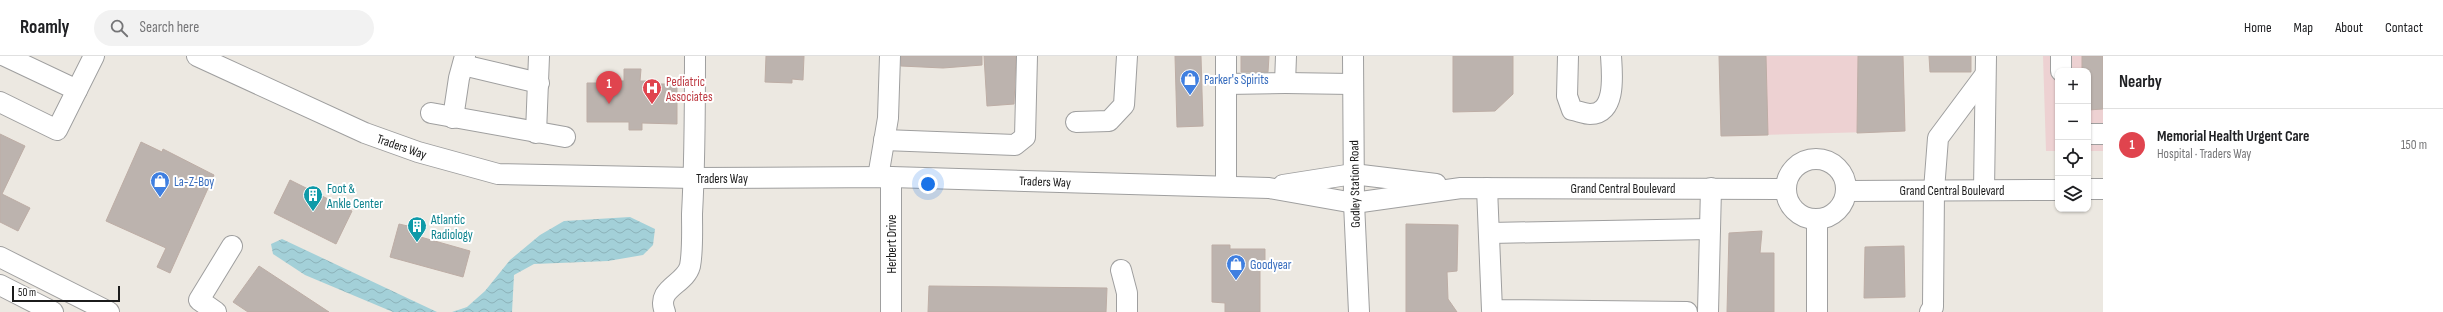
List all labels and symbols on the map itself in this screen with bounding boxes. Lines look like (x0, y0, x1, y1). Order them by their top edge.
shop icon: Parker's Spirits (1179, 68, 1201, 96)
pin: 1 (596, 71, 622, 104)
place label: Parker's Spirits (1204, 72, 1269, 88)
place label: Pediatric Associates (665, 74, 713, 105)
hospital icon: Pediatric Associates (641, 77, 663, 105)
street label: Traders Way (375, 131, 429, 163)
street label: Godley Station Road (1346, 140, 1364, 228)
shop icon: La-Z-Boy (149, 170, 171, 198)
street label: Traders Way (696, 171, 748, 187)
street label: Traders Way (1019, 173, 1071, 191)
place label: La-Z-Boy (174, 174, 214, 190)
your location (918, 174, 938, 194)
place label: Foot & Ankle Center (326, 181, 383, 212)
street label: Grand Central Boulevard (1570, 181, 1676, 197)
street label: Grand Central Boulevard (1899, 183, 2005, 199)
building icon: Foot & Ankle Center (302, 184, 324, 212)
place label: Atlantic Radiology (430, 212, 473, 243)
building icon: Atlantic Radiology (406, 215, 428, 243)
street label: Herbert Drive (884, 215, 900, 273)
shop icon: Goodyear (1225, 253, 1247, 281)
place label: Goodyear (1250, 257, 1292, 273)
scale bar (12, 284, 120, 303)

